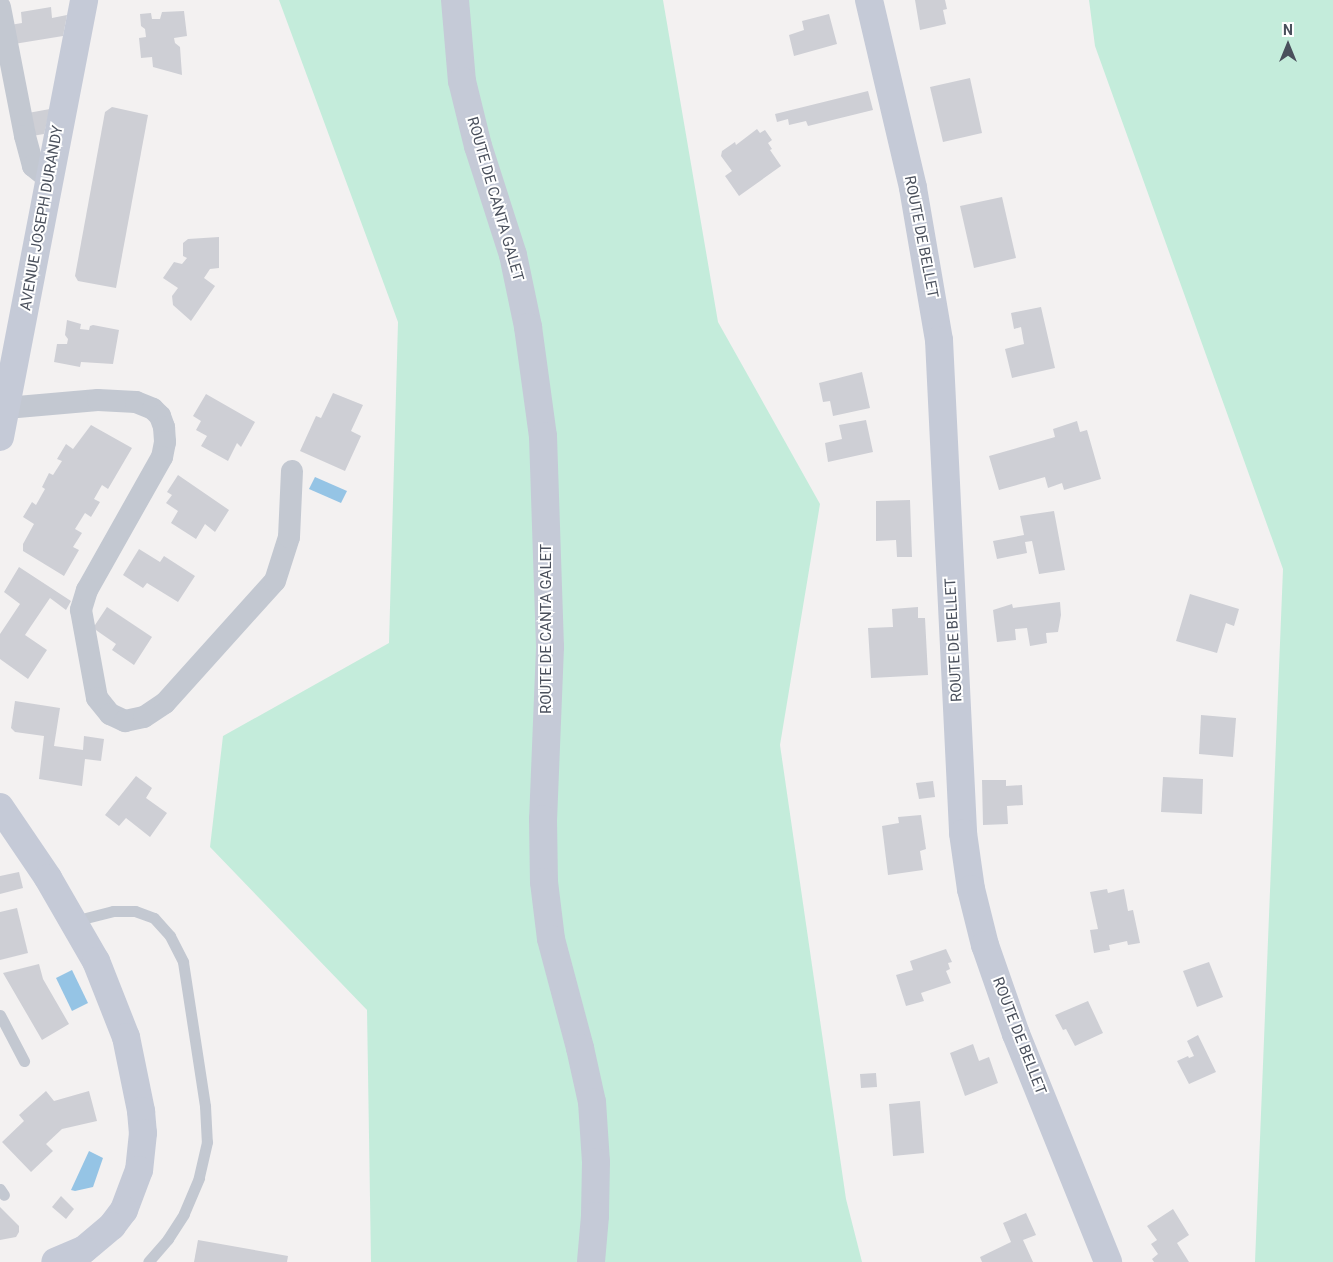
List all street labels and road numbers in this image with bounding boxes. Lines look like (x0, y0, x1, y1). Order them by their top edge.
street label: ROUTE DE CANTA GALET (463, 115, 527, 283)
street label: AVENUE JOSEPH DURANDY (17, 124, 67, 312)
street label: ROUTE DE BELLET (900, 174, 942, 300)
street label: ROUTE DE CANTA GALET (538, 544, 556, 714)
street label: ROUTE DE BELLET (942, 578, 966, 702)
street label: ROUTE DE BELLET (988, 975, 1050, 1097)

